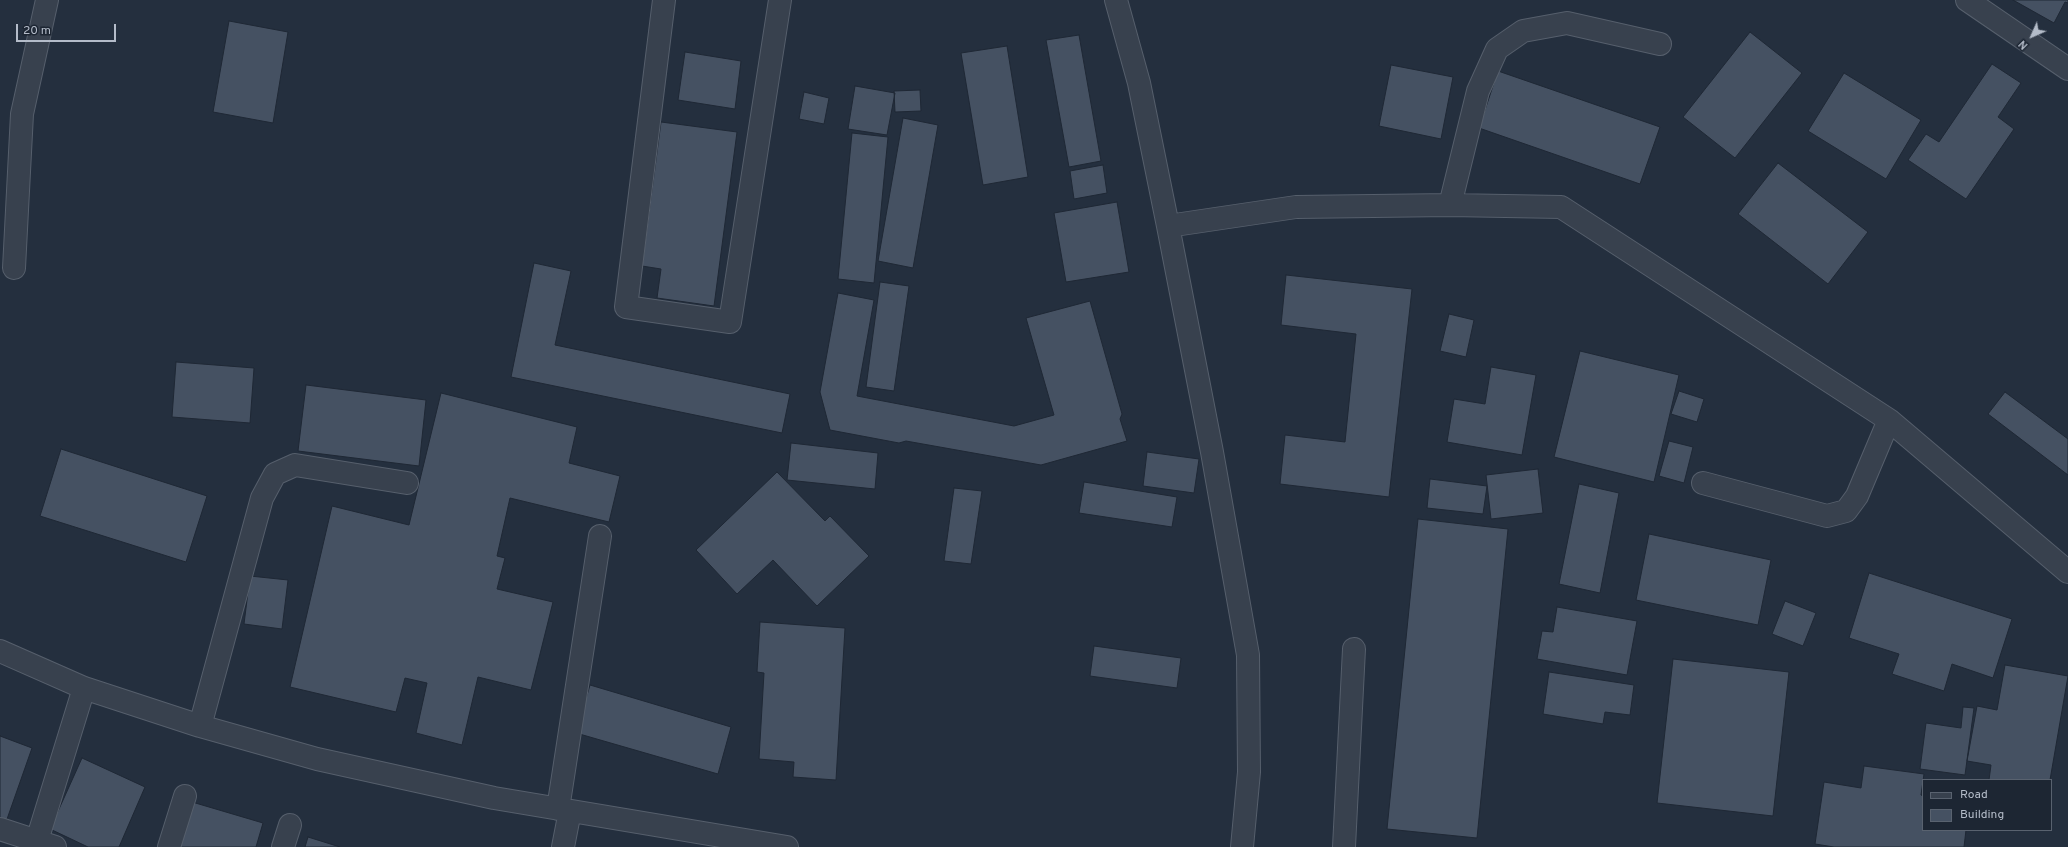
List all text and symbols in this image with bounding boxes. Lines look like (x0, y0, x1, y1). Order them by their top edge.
scale bar (18, 16, 118, 42)
north arrow (2012, 16, 2052, 56)
text: 20 m (23, 23, 51, 39)
text: N (2016, 37, 2031, 52)
legend (1922, 779, 2052, 831)
text: Road (1960, 787, 1988, 803)
text: Building (1960, 807, 2004, 823)

